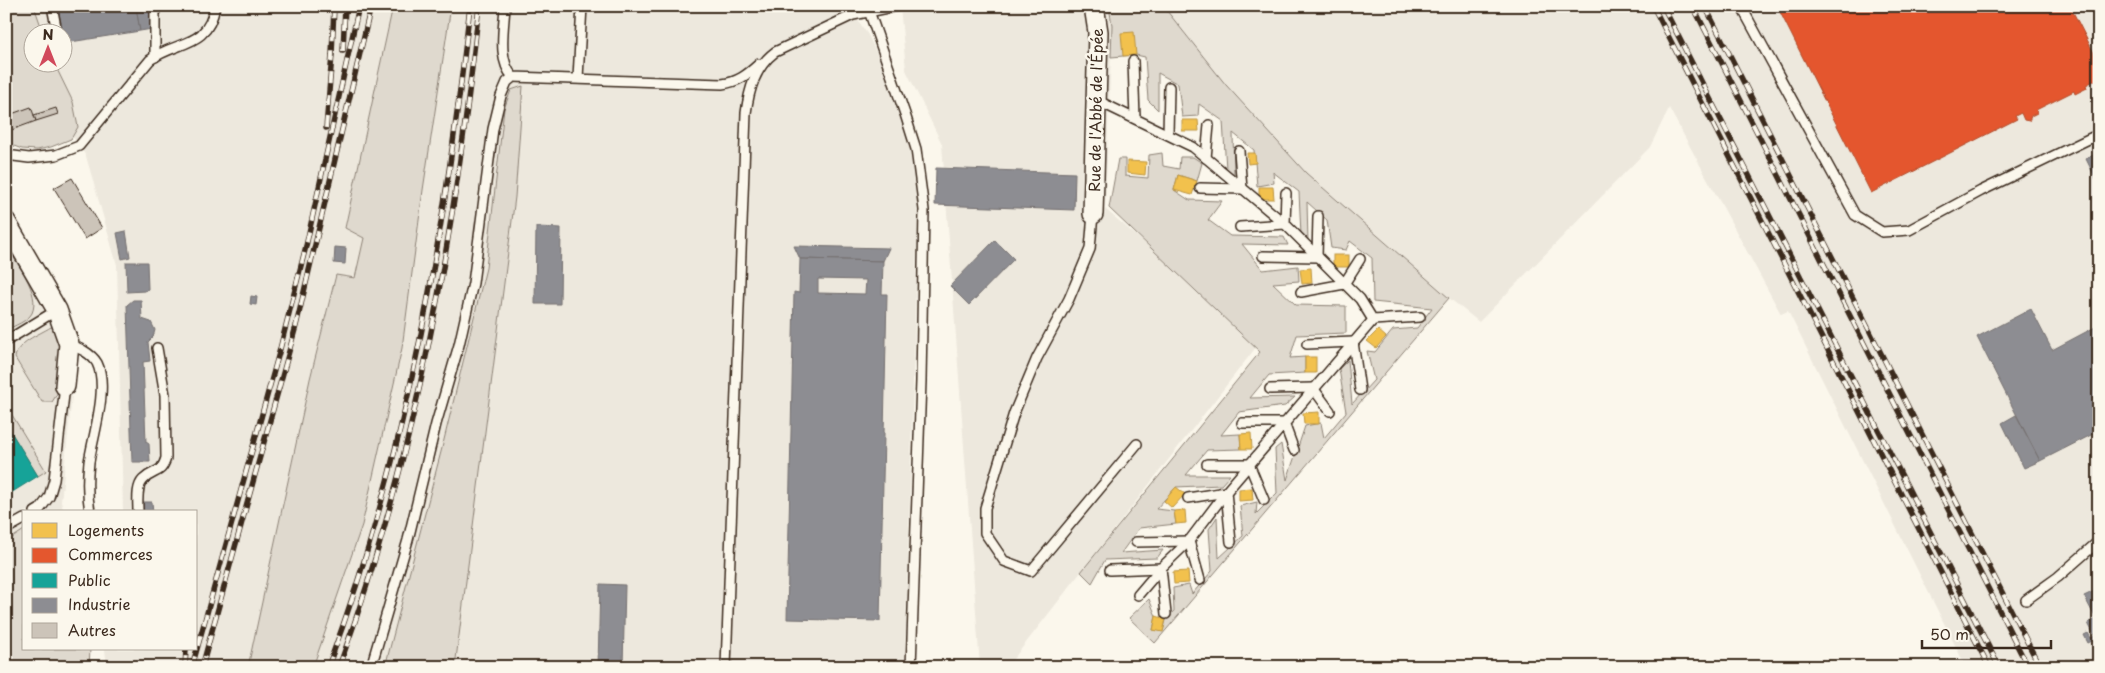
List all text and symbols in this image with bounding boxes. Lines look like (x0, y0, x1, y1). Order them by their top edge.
north arrow (22, 22, 72, 72)
text: N (42, 24, 54, 45)
street label: Rue de l'Abbé de l'Épée (1082, 28, 1108, 192)
legend (22, 510, 198, 650)
text: Logements (68, 518, 144, 541)
text: Commerces (68, 542, 153, 565)
text: Public (68, 568, 111, 591)
text: Industrie (68, 592, 130, 615)
text: Autres (68, 618, 116, 641)
scale bar (1922, 618, 2051, 650)
text: 50 m (1930, 622, 1969, 645)

